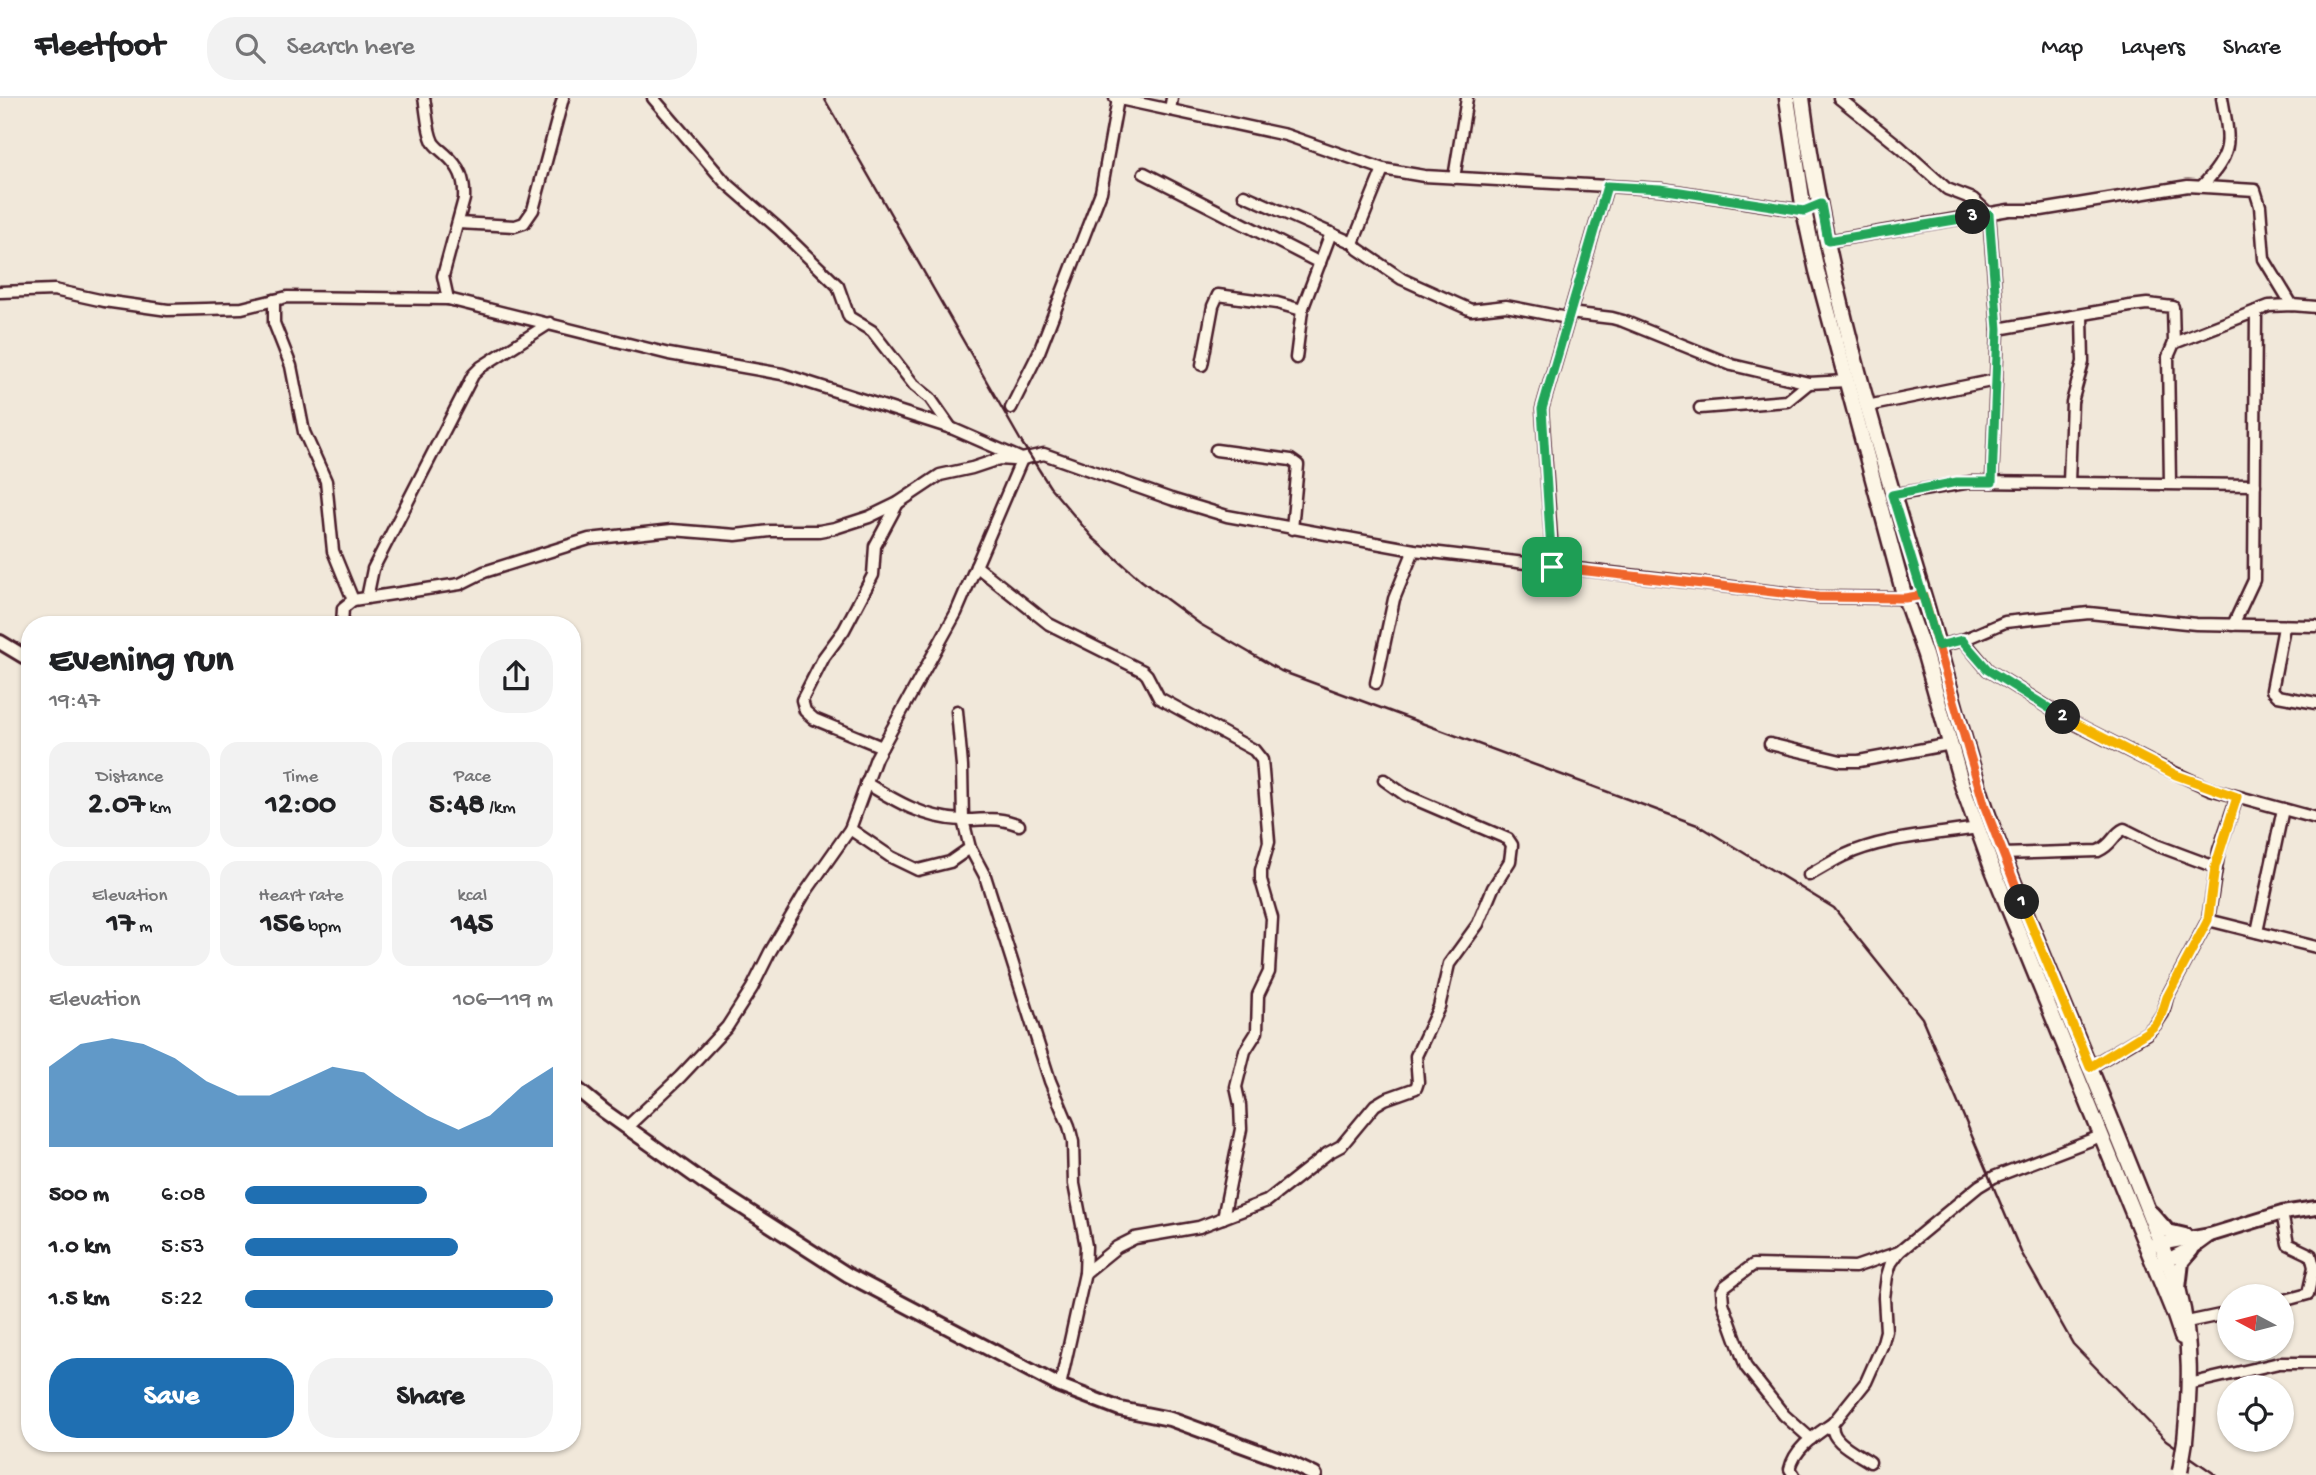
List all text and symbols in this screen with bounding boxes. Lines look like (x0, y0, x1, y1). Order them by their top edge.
search box (207, 17, 697, 80)
text: Fleetfoot (35, 29, 165, 67)
icon: search (231, 29, 269, 67)
text: Search here (287, 33, 415, 64)
text: Map (2041, 34, 2083, 63)
text: Layers (2121, 34, 2185, 63)
text: Share (2223, 34, 2281, 63)
pin: 3 (1955, 200, 1990, 234)
text: 3 (1968, 205, 1977, 228)
pin (1522, 537, 1582, 597)
icon: arrive (1533, 548, 1571, 586)
button: share (479, 639, 553, 713)
text: Evening run (49, 640, 233, 684)
text: 19:47 (49, 688, 100, 715)
pin: 2 (2046, 700, 2080, 734)
text: 2 (2058, 705, 2067, 728)
text: Distance (96, 766, 163, 789)
text: Time (284, 766, 318, 789)
text: Pace (454, 766, 491, 789)
text: 2.07 (88, 789, 145, 824)
text: 12:00 (266, 789, 336, 824)
text: 5:48 (429, 789, 485, 824)
text: km (145, 797, 171, 820)
text: /km (485, 797, 516, 820)
pin: 1 (2004, 884, 2039, 920)
text: Elevation (92, 885, 167, 908)
text: Heart rate (258, 885, 344, 908)
text: kcal (457, 885, 487, 908)
text: 1 (2018, 890, 2025, 913)
text: 17 (107, 908, 135, 943)
text: 156 (261, 908, 304, 943)
text: 145 (451, 908, 493, 943)
text: m (135, 916, 153, 939)
text: bpm (304, 916, 341, 939)
text: Elevation (49, 987, 140, 1014)
text: 106–119 m (453, 987, 553, 1014)
text: 500 m (49, 1182, 109, 1209)
text: 6:08 (161, 1182, 206, 1209)
text: 1.0 km (49, 1234, 111, 1261)
text: 5:53 (161, 1234, 204, 1261)
north arrow (2217, 1284, 2294, 1362)
map controls (2217, 1284, 2294, 1452)
text: 1.5 km (49, 1286, 110, 1313)
text: 5:22 (161, 1286, 203, 1313)
button: Save (49, 1358, 294, 1438)
button: Share (308, 1358, 553, 1438)
button: locate (2217, 1375, 2294, 1452)

